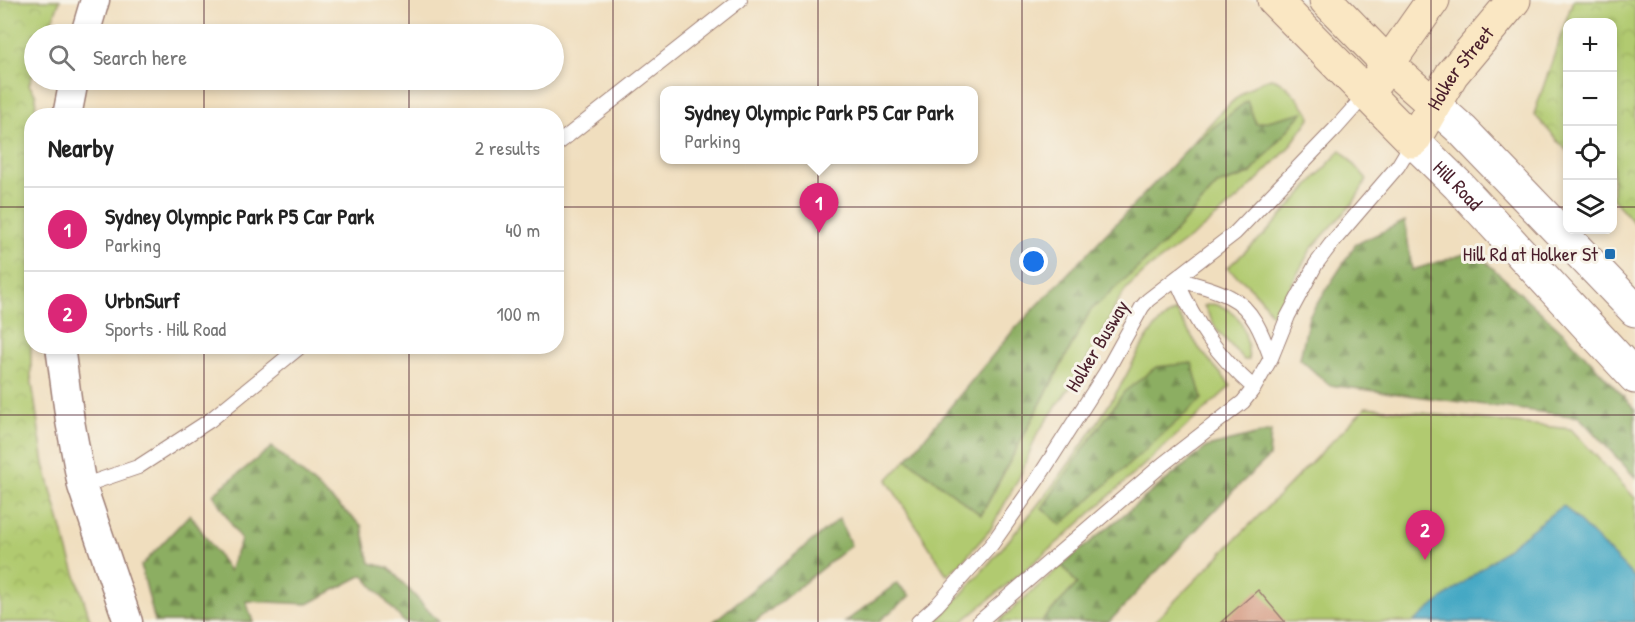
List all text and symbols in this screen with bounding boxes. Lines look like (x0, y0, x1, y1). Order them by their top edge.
map controls (1563, 18, 1617, 234)
button: + (1563, 18, 1617, 72)
street label: Holker Street (1420, 19, 1500, 115)
search box (24, 24, 564, 90)
icon: search (45, 41, 78, 74)
text: Search here (93, 42, 187, 72)
button: − (1563, 72, 1617, 126)
popup (660, 86, 978, 164)
text: Sydney Olympic Park P5 Car Park (684, 97, 954, 127)
button: locate (1563, 126, 1617, 180)
text: Parking (684, 127, 740, 154)
text: Nearby (48, 130, 114, 165)
text: 2 results (475, 134, 540, 161)
street label: Hill Road (1428, 154, 1489, 216)
button: layers (1563, 180, 1617, 234)
pin: 1 (800, 184, 838, 233)
text: Sydney Olympic Park P5 Car Park (105, 201, 374, 231)
text: 1 (64, 216, 71, 243)
text: 40 m (505, 216, 540, 243)
text: Parking (105, 231, 161, 258)
place label: Hill Rd at Holker St (1463, 240, 1599, 267)
your location (1019, 247, 1048, 276)
marker: Hill Rd at Holker St (1603, 247, 1617, 261)
text: UrbnSurf (105, 285, 180, 315)
street label: Holker Busway (1059, 295, 1135, 397)
text: 2 (63, 300, 72, 327)
text: 100 m (497, 300, 540, 327)
text: Sports · Hill Road (105, 315, 226, 342)
pin: 2 (1406, 510, 1444, 560)

